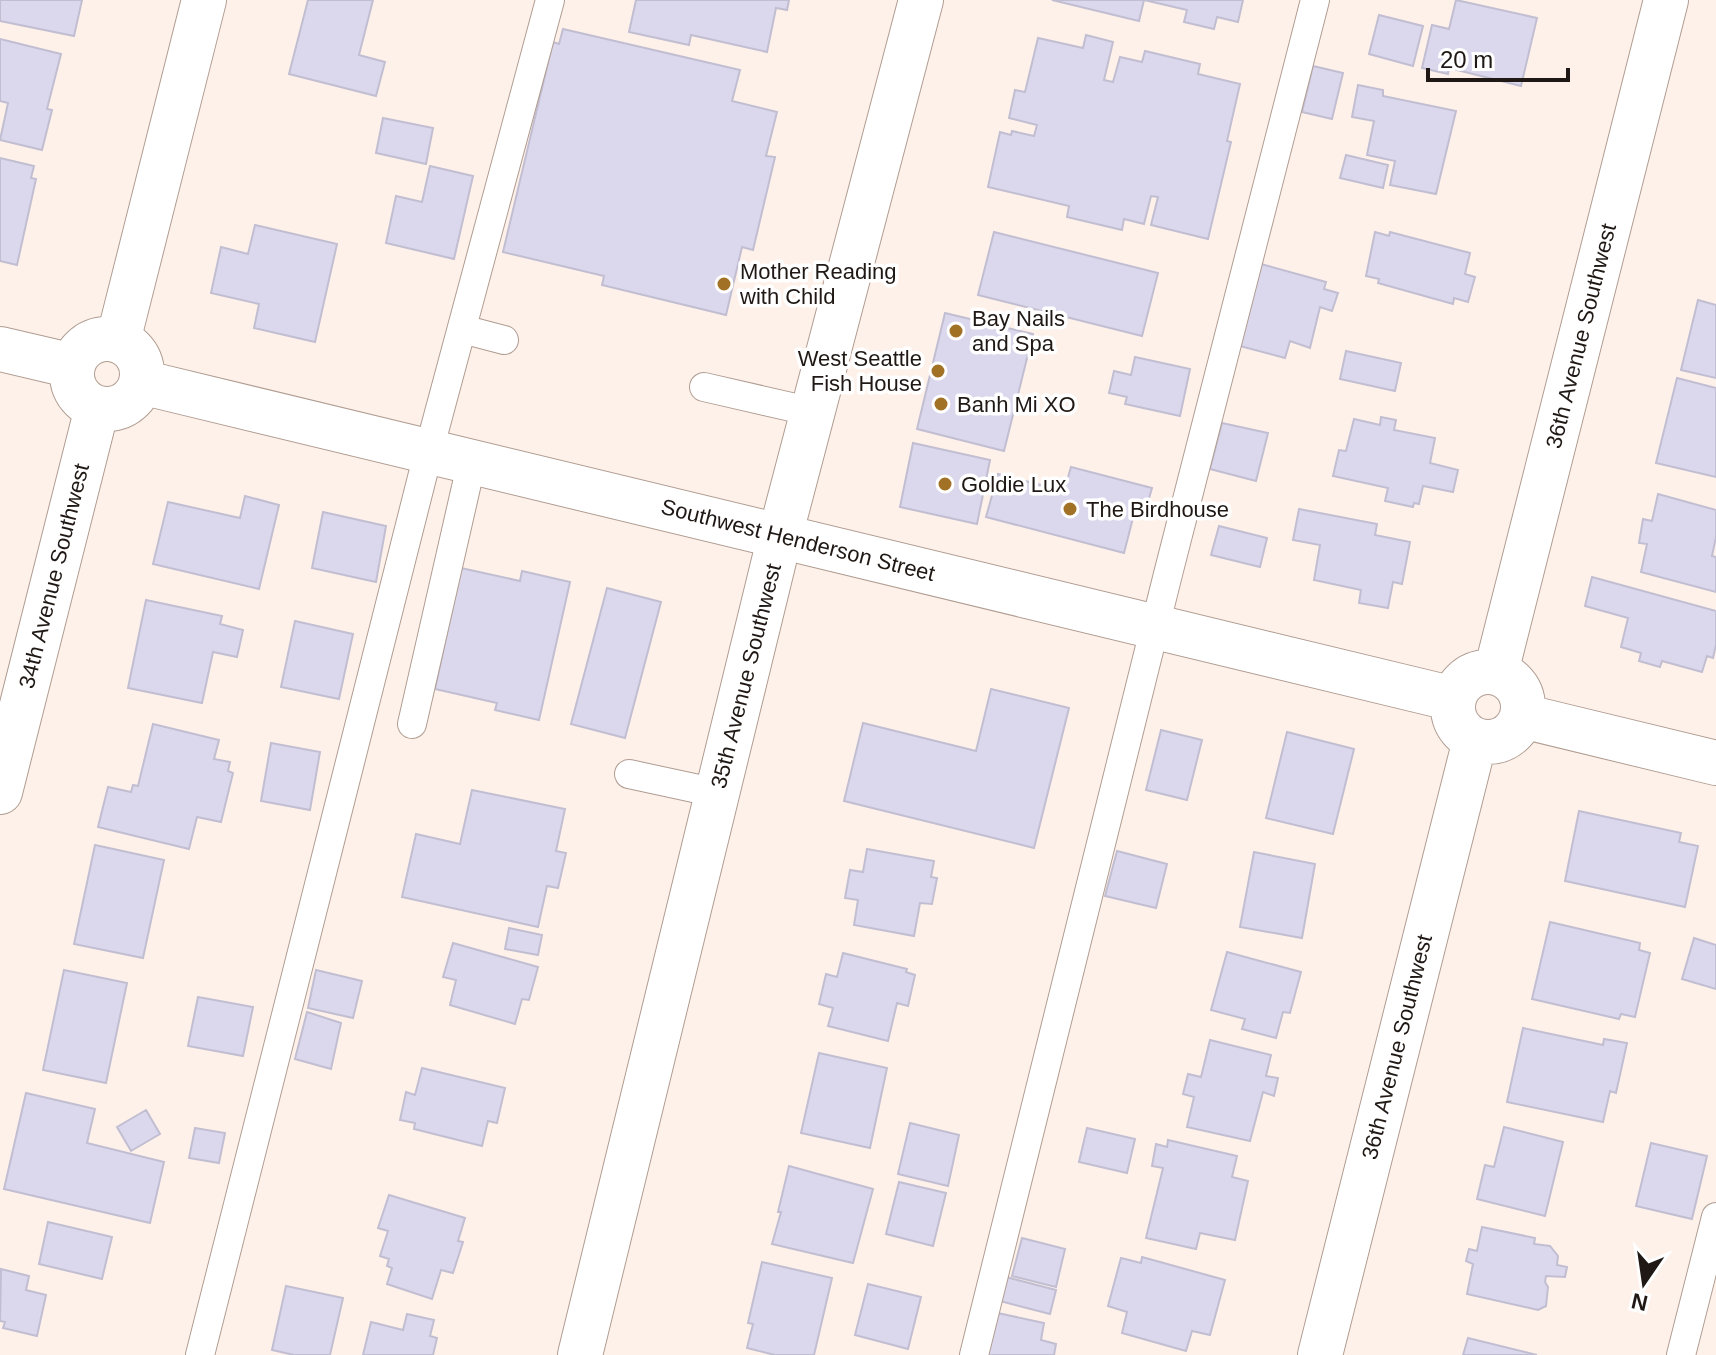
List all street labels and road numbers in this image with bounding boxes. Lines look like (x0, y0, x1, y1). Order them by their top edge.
street label: 36th Avenue Southwest (1541, 221, 1621, 451)
street label: 34th Avenue Southwest (14, 461, 94, 691)
street label: Southwest Henderson Street (659, 494, 937, 586)
street label: 35th Avenue Southwest (706, 561, 786, 791)
street label: 36th Avenue Southwest (1357, 932, 1437, 1162)

